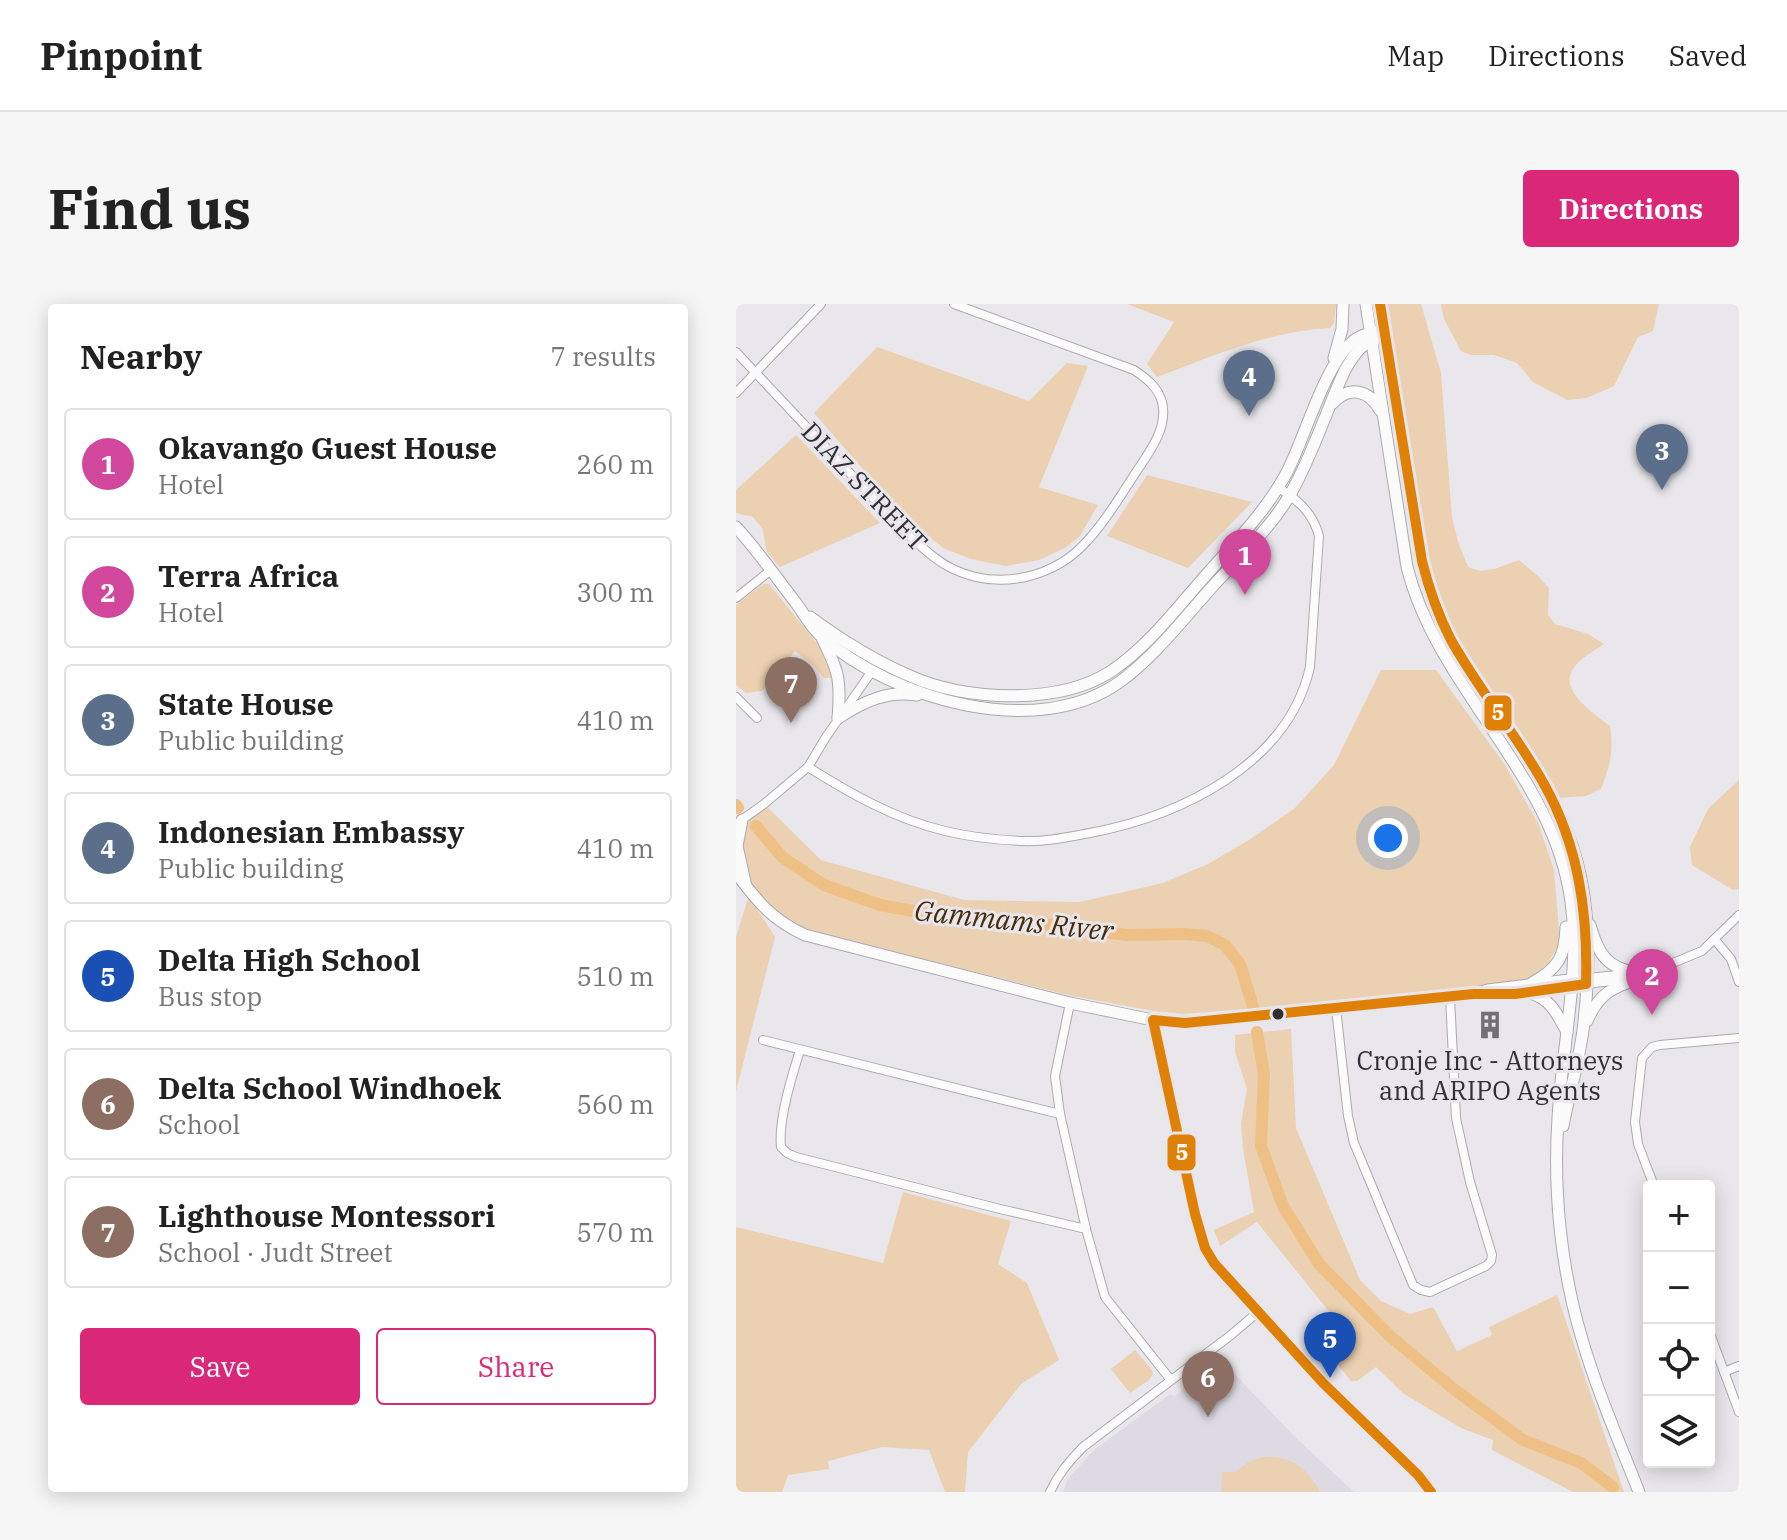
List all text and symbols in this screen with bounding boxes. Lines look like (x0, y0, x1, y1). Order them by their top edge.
text: Pinpoint (40, 31, 202, 80)
text: Map (1387, 37, 1444, 74)
text: Directions (1488, 37, 1625, 74)
text: Saved (1669, 37, 1747, 74)
button: Directions (1523, 170, 1739, 247)
text: Find us (48, 172, 251, 244)
text: Nearby (80, 334, 202, 378)
text: 7 results (550, 339, 656, 373)
pin: 4 (1223, 350, 1275, 416)
street label: DIAZ STREET (795, 414, 935, 558)
pin: 3 (1636, 424, 1688, 490)
text: Okavango Guest House (158, 428, 497, 467)
text: 1 (100, 447, 116, 481)
text: 260 m (576, 447, 654, 481)
text: Hotel (158, 467, 224, 501)
pin: 1 (1219, 529, 1271, 595)
text: Terra Africa (158, 556, 339, 595)
text: 2 (100, 575, 116, 609)
text: 300 m (576, 575, 654, 609)
text: Hotel (158, 595, 224, 629)
pin: 7 (765, 657, 817, 723)
text: State House (158, 684, 334, 723)
line badge: 5 (1483, 694, 1513, 732)
text: 5 (1491, 697, 1505, 726)
text: 3 (100, 703, 116, 737)
text: 410 m (576, 703, 654, 737)
text: Public building (158, 723, 344, 757)
text: Indonesian Embassy (158, 812, 464, 851)
your location (1368, 818, 1408, 858)
text: 4 (100, 831, 116, 865)
text: 410 m (576, 831, 654, 865)
text: Public building (158, 851, 344, 885)
water label: Gammams River (913, 891, 1116, 949)
text: Delta High School (158, 940, 420, 979)
pin: 2 (1626, 949, 1678, 1015)
text: 5 (100, 959, 116, 993)
text: 510 m (576, 959, 654, 993)
text: Bus stop (158, 979, 262, 1013)
unlabelled marker (1270, 1006, 1286, 1022)
building icon: Cronje Inc - Attorneys and ARIPO Agents (1475, 1010, 1505, 1040)
place label: Cronje Inc - Attorneys and ARIPO Agents (1357, 1043, 1623, 1107)
text: Delta School Windhoek (158, 1068, 501, 1107)
text: 6 (100, 1087, 116, 1121)
text: 560 m (576, 1087, 654, 1121)
text: School (158, 1107, 240, 1141)
line badge: 5 (1166, 1133, 1197, 1172)
text: 5 (1175, 1137, 1189, 1166)
map controls (1643, 1180, 1715, 1468)
button: + (1643, 1180, 1715, 1252)
text: Lighthouse Montessori (158, 1196, 495, 1235)
text: 7 (100, 1215, 116, 1249)
text: 570 m (576, 1215, 654, 1249)
text: School · Judt Street (158, 1235, 393, 1269)
button: − (1643, 1252, 1715, 1324)
pin: 5 (1304, 1312, 1356, 1378)
button: locate (1643, 1324, 1715, 1396)
button: Save (80, 1328, 360, 1405)
button: Share (376, 1328, 656, 1405)
pin: 6 (1182, 1351, 1234, 1417)
button: layers (1643, 1396, 1715, 1468)

